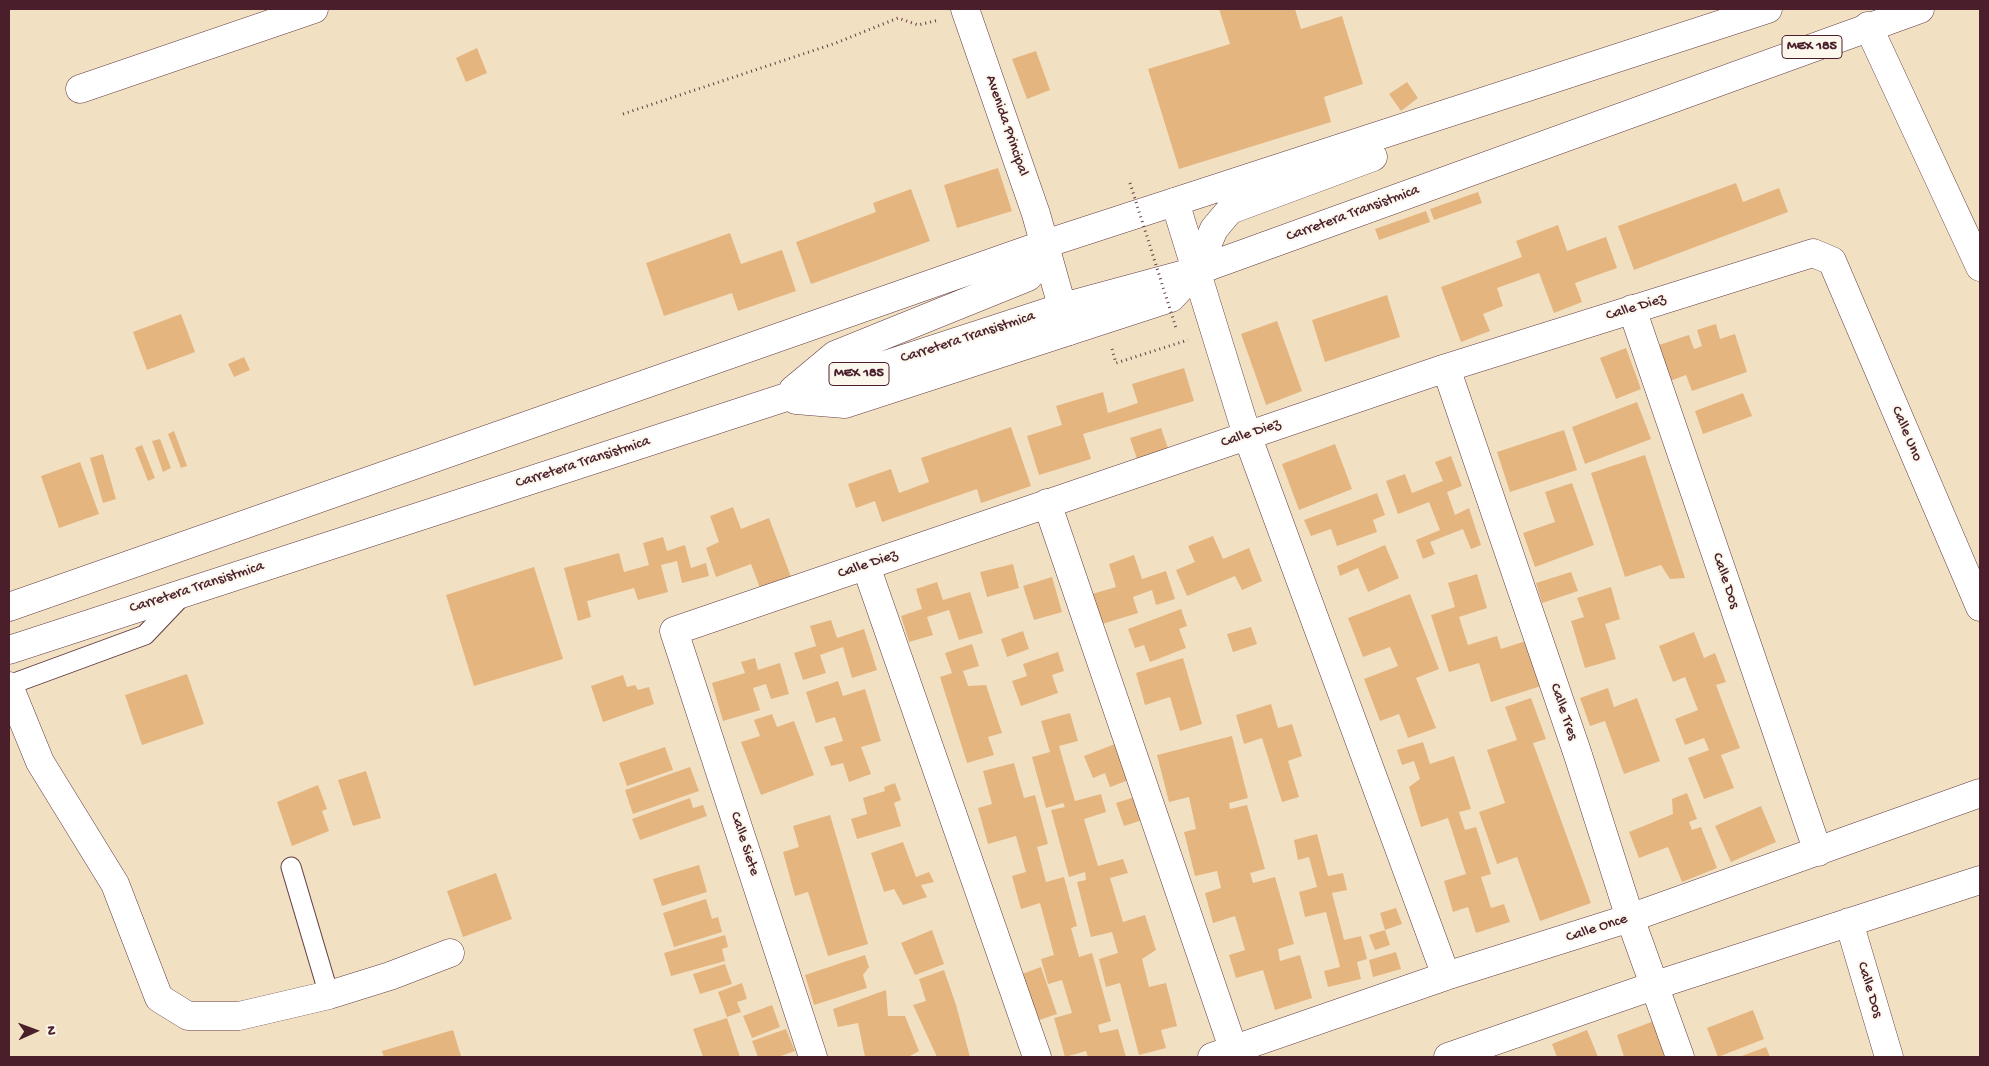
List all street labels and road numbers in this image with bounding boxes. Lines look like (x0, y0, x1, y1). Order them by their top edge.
road number: MEX 185 (1782, 36, 1842, 58)
street label: Avenida Principal (980, 73, 1032, 179)
street label: Carretera Transistmica (1284, 182, 1422, 246)
street label: Calle Diez (1604, 290, 1668, 326)
street label: Carretera Transistmica (899, 308, 1037, 368)
road number: MEX 185 (829, 362, 889, 386)
street label: Calle Uno (1886, 404, 1926, 464)
street label: Calle Diez (1219, 415, 1283, 453)
street label: Carretera Transistmica (514, 433, 652, 493)
street label: Calle Diez (836, 546, 900, 584)
street label: Calle Dos (1707, 551, 1743, 611)
street label: Carretera Transistmica (128, 558, 266, 618)
street label: Calle Tres (1545, 681, 1581, 743)
street label: Calle Siete (725, 810, 763, 878)
street label: Calle Once (1564, 911, 1630, 947)
street label: Calle Dos (1852, 960, 1886, 1020)

